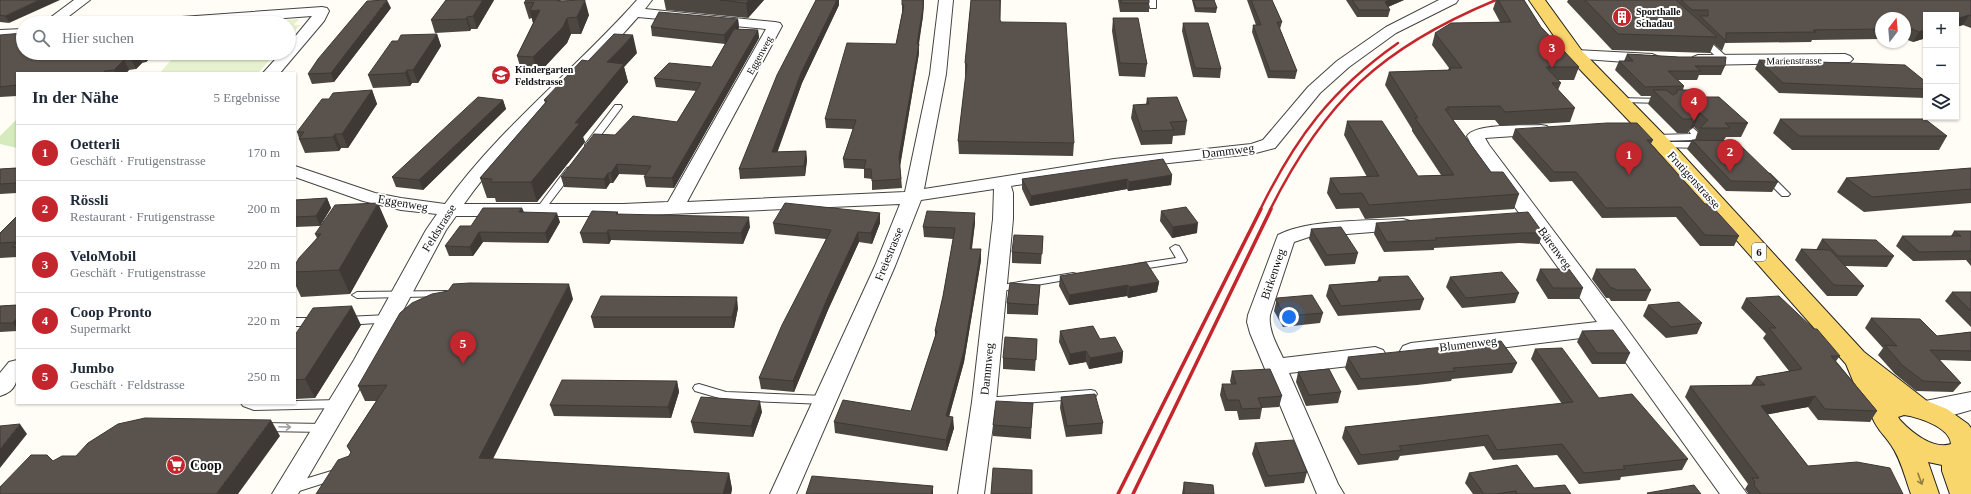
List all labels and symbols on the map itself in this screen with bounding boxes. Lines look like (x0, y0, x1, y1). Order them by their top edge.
building icon: Sporthalle Schadau (1611, 6, 1633, 28)
place label: Sporthalle Schadau (1636, 6, 1681, 29)
north arrow (1875, 12, 1911, 48)
street label: Eggenweg (744, 34, 774, 76)
pin: 3 (1539, 35, 1565, 68)
street label: Marienstrasse (1766, 55, 1822, 66)
school or university icon: Kindergarten Feldstrasse (490, 64, 512, 86)
place label: Kindergarten Feldstrasse (515, 64, 574, 87)
pin: 4 (1681, 88, 1707, 121)
pin: 2 (1717, 139, 1743, 172)
street label: Dammweg (1201, 141, 1255, 161)
pin: 1 (1616, 142, 1642, 175)
street label: Frutigenstrasse (1664, 148, 1724, 212)
street label: Eggenweg (377, 192, 429, 214)
street label: Feldstrasse (419, 202, 459, 254)
street label: Bärenweg (1535, 224, 1575, 272)
street label: Freiestrasse (872, 225, 906, 283)
road number: 6 (1752, 243, 1766, 261)
street label: Birkenweg (1258, 247, 1288, 301)
your location (1279, 307, 1299, 327)
pin: 5 (450, 331, 476, 364)
street label: Blumenweg (1438, 334, 1498, 354)
street label: Dammweg (977, 342, 997, 396)
one-way arrow (278, 423, 291, 431)
supermarket icon: Coop (165, 454, 187, 476)
place label: Coop (190, 458, 222, 473)
one-way arrow (1917, 473, 1924, 486)

